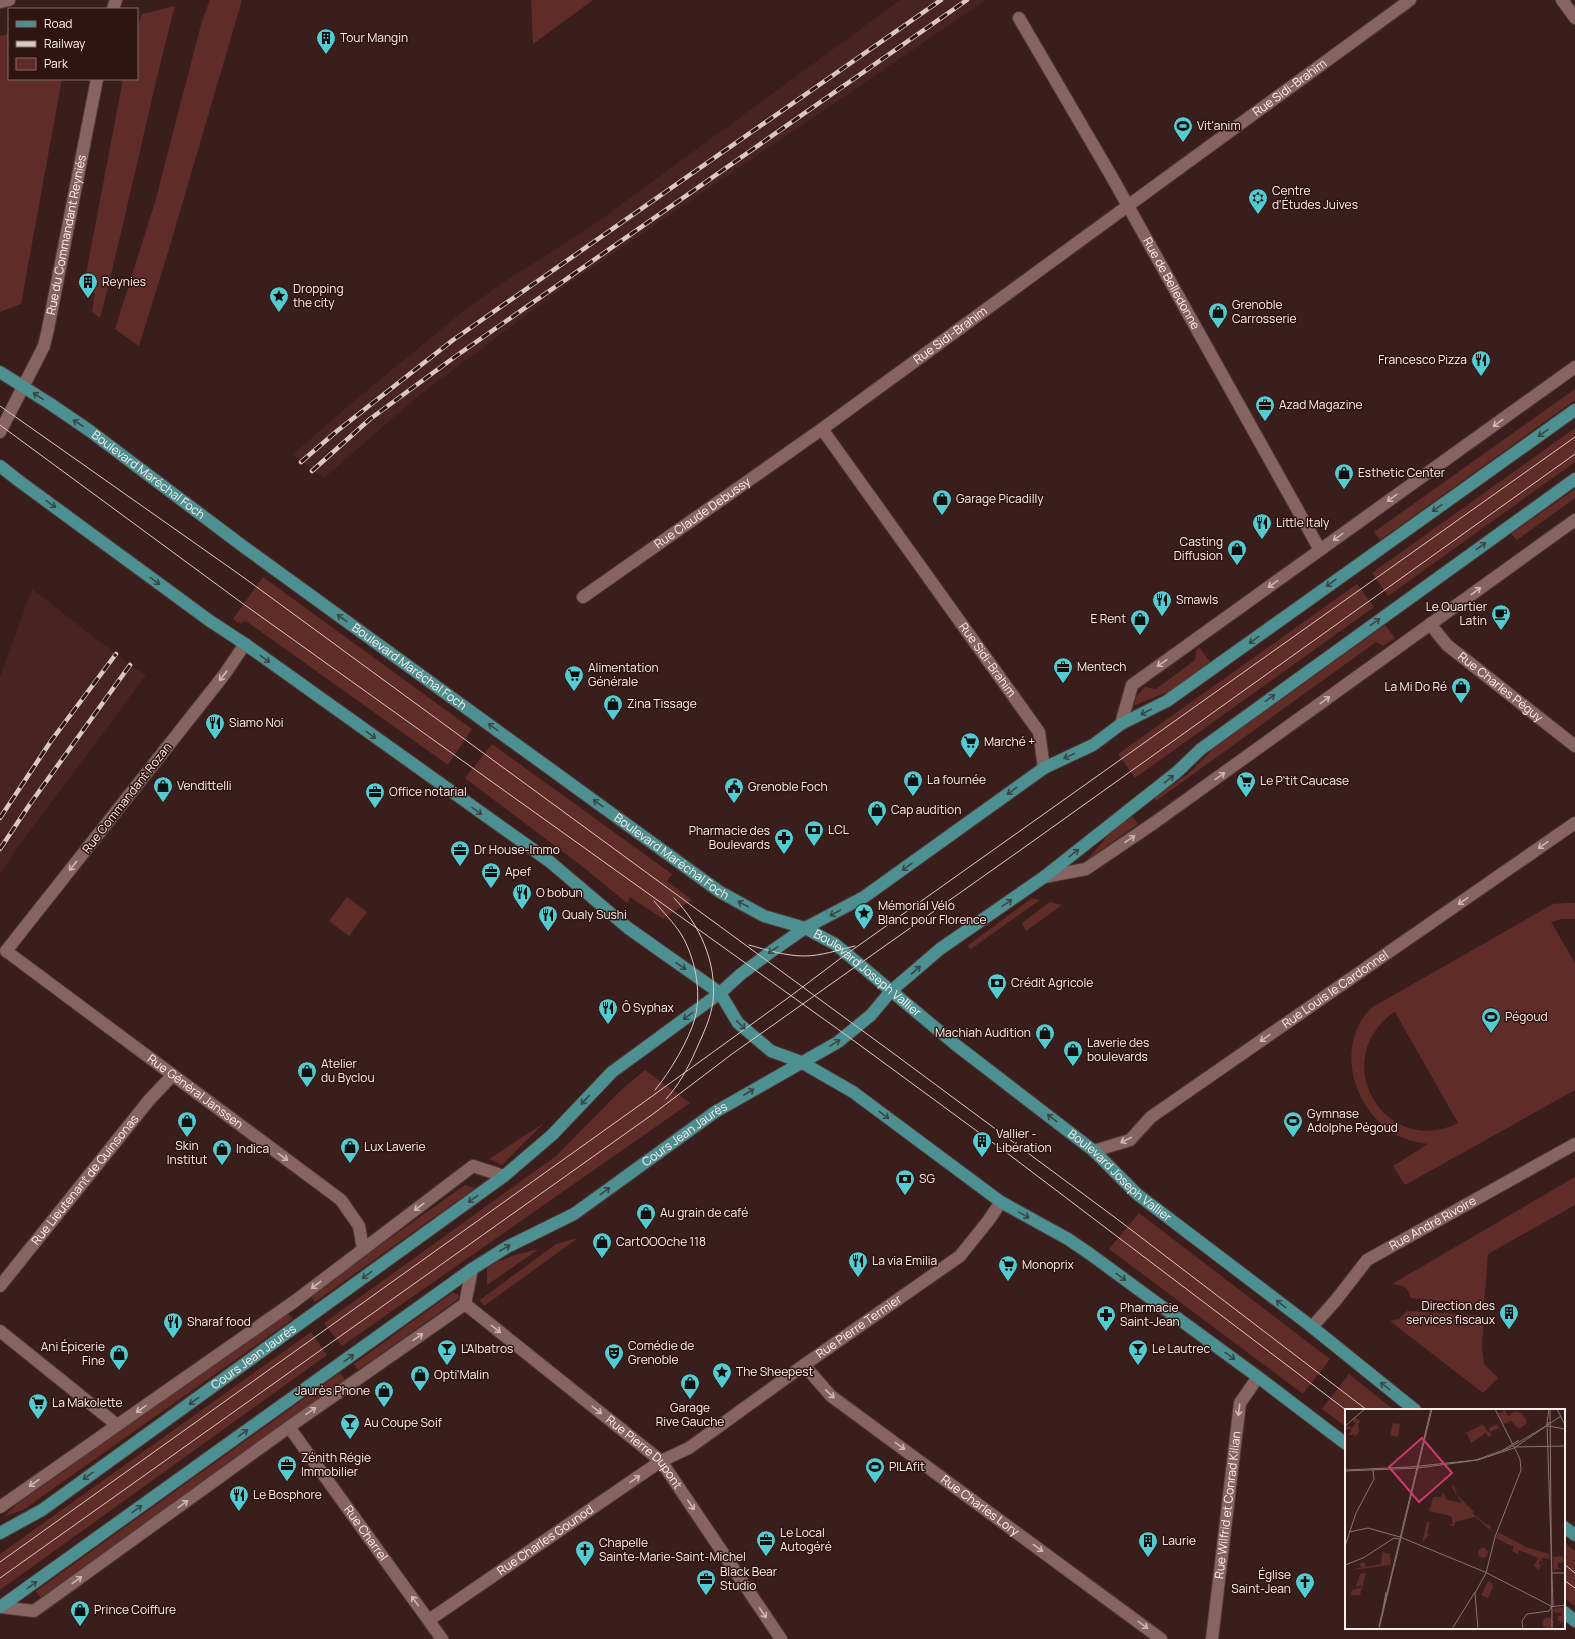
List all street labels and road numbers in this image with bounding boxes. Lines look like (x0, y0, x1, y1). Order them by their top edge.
street label: Rue Sidi-Brahim (1249, 55, 1330, 120)
street label: Rue du Commandant Reyniés (42, 153, 90, 316)
street label: Rue de Belledonne (1139, 234, 1204, 332)
street label: Rue Sidi-Brahim (910, 302, 990, 368)
street label: Boulevard Maréchal Foch (88, 426, 209, 523)
street label: Rue Claude Debussy (651, 473, 754, 552)
street label: Boulevard Maréchal Foch (349, 619, 470, 714)
street label: Rue Sidi-Brahim (955, 619, 1020, 700)
street label: Rue Charles Péguy (1454, 648, 1547, 726)
street label: Rue Commandant Rozan (78, 739, 175, 857)
street label: Boulevard Maréchal Foch (611, 809, 732, 903)
street label: Boulevard Joseph Vallier (811, 925, 926, 1021)
street label: Rue Louis le Cardonnel (1278, 946, 1392, 1032)
street label: Rue Général Janssen (144, 1050, 247, 1133)
street label: Cours Jean Jaurès (638, 1098, 730, 1170)
street label: Rue Lieutenant de Quinsonas (27, 1111, 142, 1248)
street label: Boulevard Joseph Vallier (1065, 1125, 1176, 1226)
street label: Rue André Rivoire (1386, 1192, 1479, 1254)
street label: Rue Pierre Termier (812, 1290, 906, 1362)
street label: Cours Jean Jaurès (207, 1320, 299, 1393)
street label: Rue Pierre Dupont (603, 1411, 687, 1492)
street label: Rue Wilfrid et Conrad Kilian (1210, 1430, 1245, 1580)
street label: Rue Charles Lory (938, 1471, 1023, 1540)
street label: Rue Charles Gounod (493, 1501, 597, 1579)
street label: Rue Charrel (340, 1502, 392, 1564)

